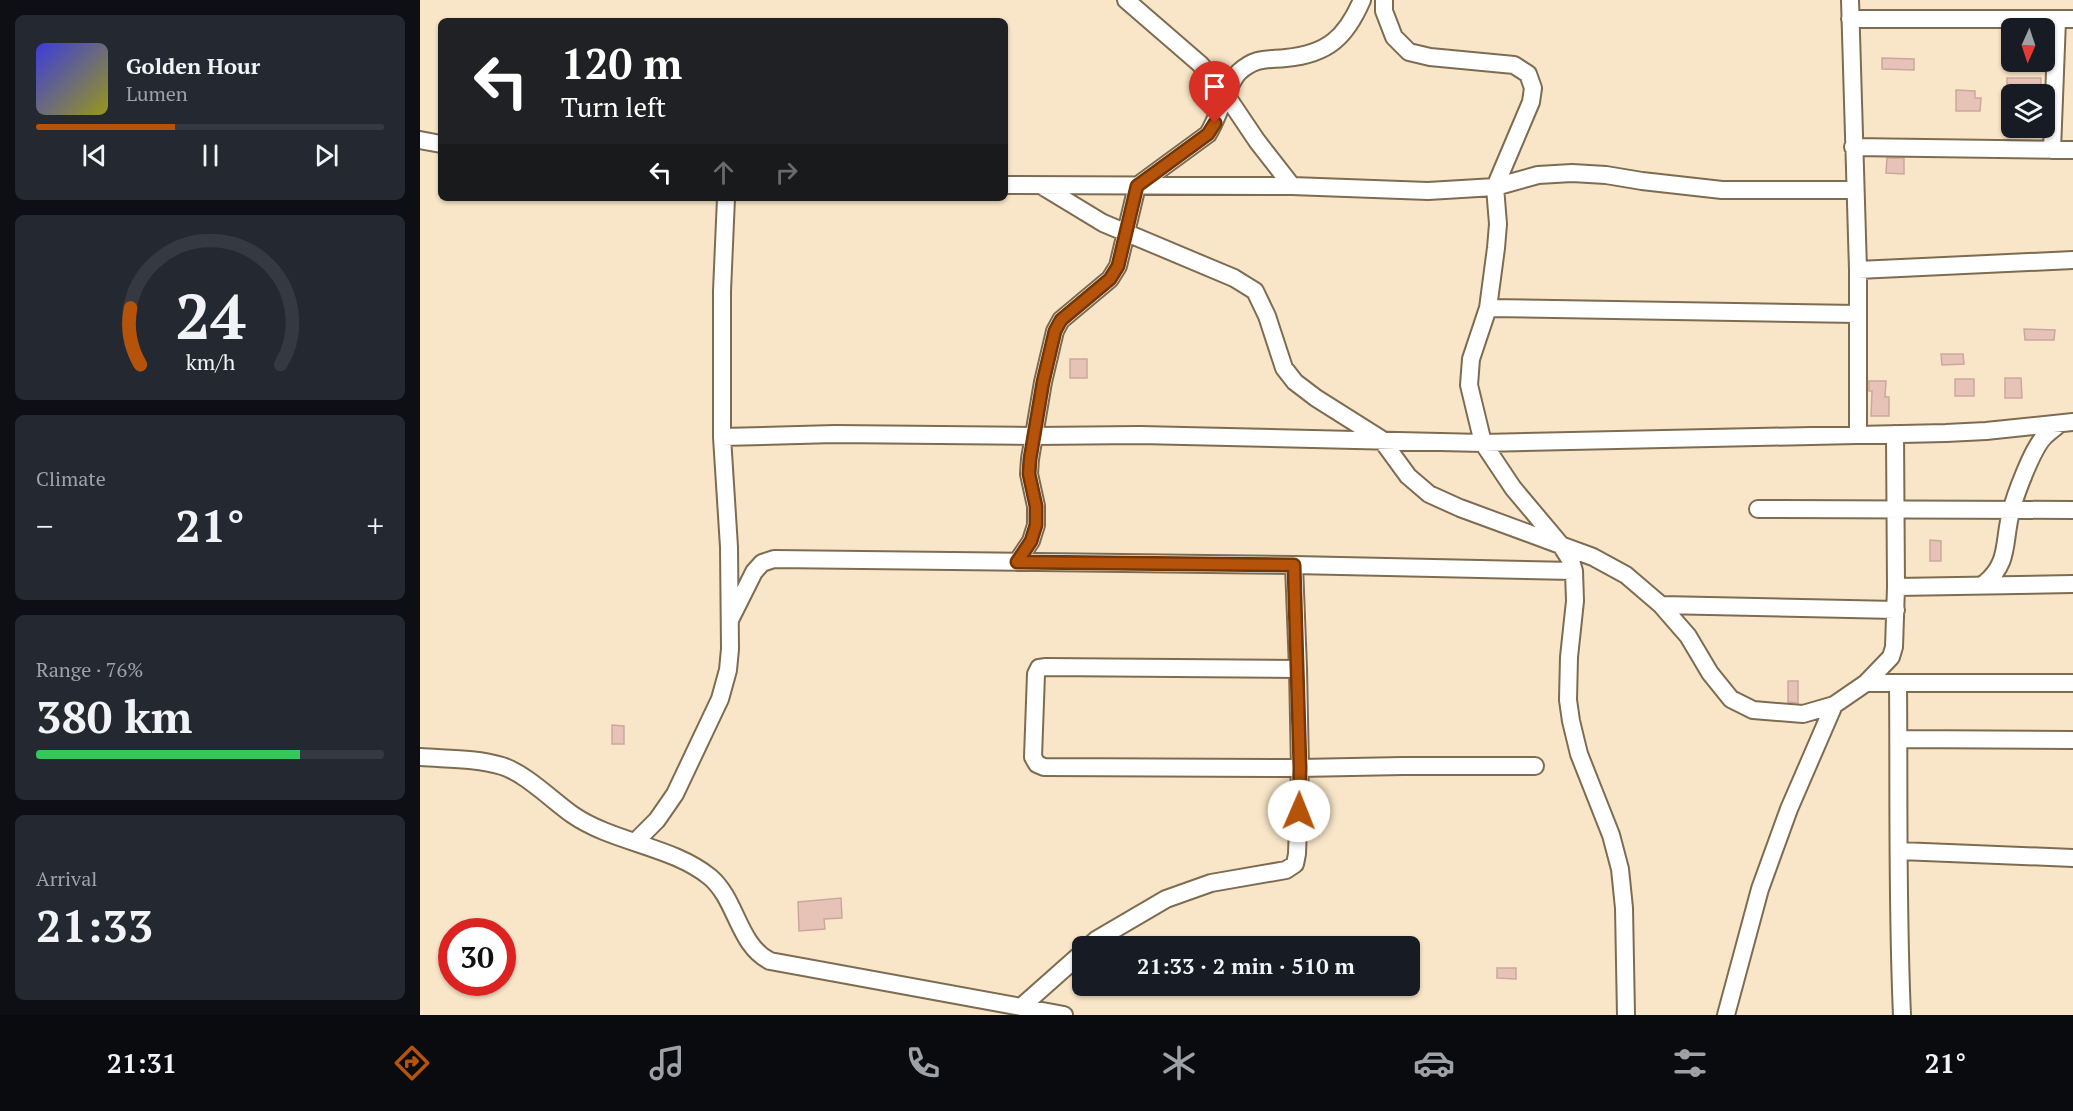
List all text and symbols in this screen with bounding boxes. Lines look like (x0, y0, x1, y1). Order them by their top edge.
north arrow (2001, 18, 2055, 72)
map controls (2001, 18, 2055, 138)
text: 120 m (561, 35, 682, 91)
icon: left (462, 42, 540, 120)
text: Golden Hour (126, 51, 260, 80)
pin (1189, 61, 1240, 123)
icon: arrive (1198, 70, 1231, 103)
text: Lumen (126, 80, 188, 107)
button: layers (2001, 84, 2055, 138)
text: Turn left (561, 89, 666, 125)
icon: previous (78, 139, 111, 172)
icon: pause (194, 139, 227, 172)
icon: next (310, 139, 343, 172)
icon: left (644, 156, 677, 189)
icon: ahead (707, 156, 740, 189)
icon: right (770, 156, 803, 189)
text: 24 (175, 274, 245, 357)
text: km/h (185, 348, 235, 376)
text: Climate (36, 465, 106, 492)
text: 21° (175, 495, 245, 555)
text: − (36, 504, 54, 547)
text: + (366, 504, 384, 547)
text: Range · 76% (36, 656, 143, 683)
text: 380 km (36, 686, 192, 746)
position arrow (1267, 779, 1331, 843)
text: Arrival (36, 865, 97, 892)
text: 21:33 (36, 895, 153, 955)
speed limit sign: 30 (438, 918, 516, 996)
text: 21:33 · 2 min · 510 m (1137, 951, 1355, 980)
icon: directions (391, 1042, 433, 1084)
icon: music (646, 1042, 688, 1084)
icon: phone (902, 1042, 944, 1084)
icon: climate (1158, 1042, 1200, 1084)
icon: car (1413, 1042, 1455, 1084)
icon: filters (1669, 1042, 1711, 1084)
text: 21:31 (107, 1045, 177, 1081)
text: 21° (1924, 1045, 1966, 1081)

